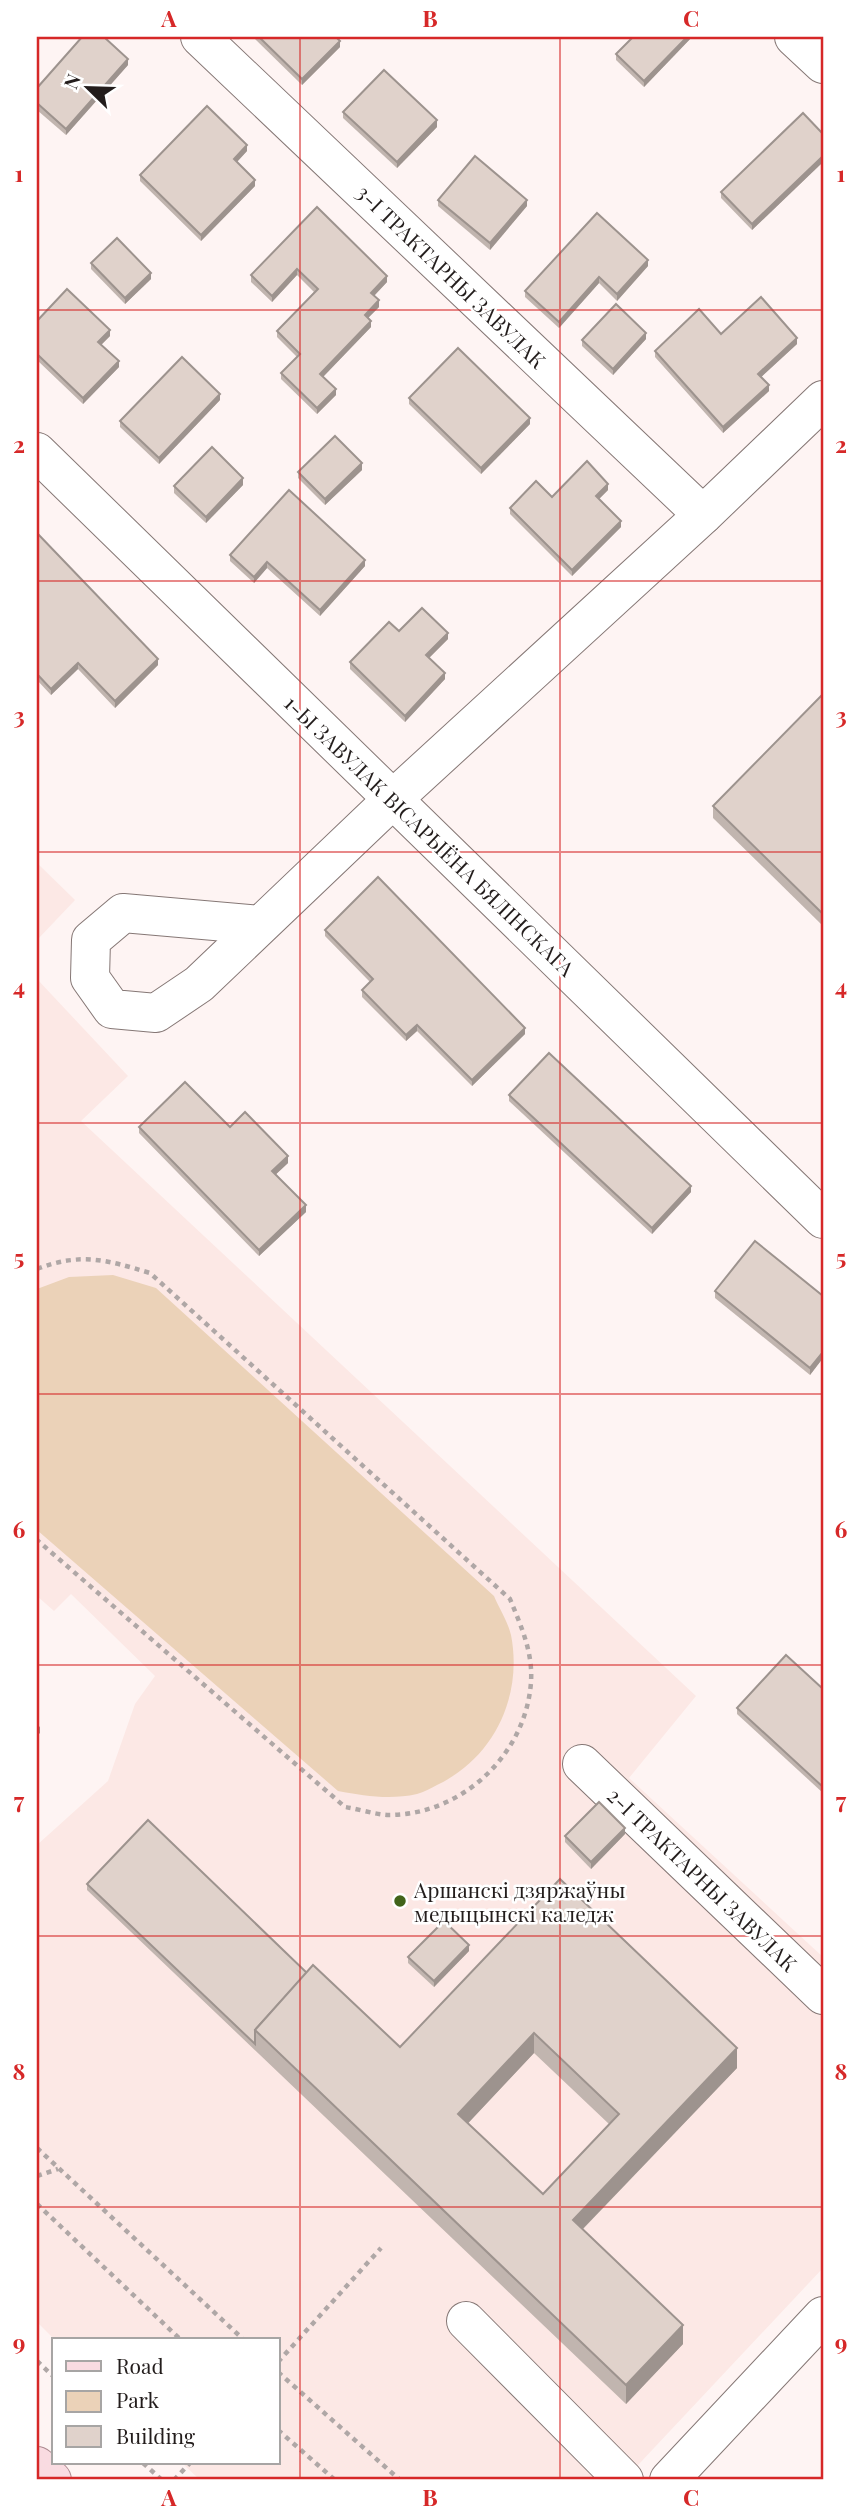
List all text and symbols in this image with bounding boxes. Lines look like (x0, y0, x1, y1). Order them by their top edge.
text: A (160, 2, 177, 33)
text: B (422, 2, 438, 33)
text: C (683, 2, 699, 33)
north arrow (52, 52, 122, 122)
text: N (57, 69, 86, 92)
text: 1 (15, 157, 24, 188)
text: 1 (837, 157, 846, 188)
street label: 3-І ТРАКТАРНЫ ЗАВУЛАК (351, 178, 553, 374)
text: 2 (13, 428, 25, 459)
text: 2 (835, 428, 847, 459)
street label: 1-Ы ЗАВУЛАК ВІСАРЫЁНА БЯЛІНСКАГА (279, 688, 582, 982)
text: 3 (13, 699, 25, 730)
text: 3 (835, 699, 847, 730)
text: 4 (13, 970, 25, 1001)
text: 4 (835, 970, 847, 1001)
text: 5 (14, 1241, 24, 1272)
text: 5 (836, 1241, 846, 1272)
text: 6 (13, 1513, 26, 1544)
text: 6 (835, 1513, 848, 1544)
street label: 2-І ТРАКТАРНЫ ЗАВУЛАК (602, 1781, 804, 1977)
text: 7 (14, 1784, 25, 1815)
text: 7 (836, 1784, 847, 1815)
place label: Аршанскі дзяржаўны медыцынскі каледж (413, 1875, 625, 1927)
marker: Аршанскі дзяржаўны медыцынскі каледж (392, 1893, 408, 1909)
text: 8 (13, 2055, 25, 2086)
text: 8 (835, 2055, 847, 2086)
text: 9 (13, 2326, 25, 2357)
text: 9 (835, 2326, 847, 2357)
legend (52, 2338, 280, 2464)
text: Road (116, 2351, 164, 2379)
text: Park (116, 2385, 160, 2413)
text: Building (116, 2421, 195, 2449)
text: A (160, 2481, 177, 2512)
text: B (422, 2481, 438, 2512)
text: C (683, 2481, 699, 2512)

